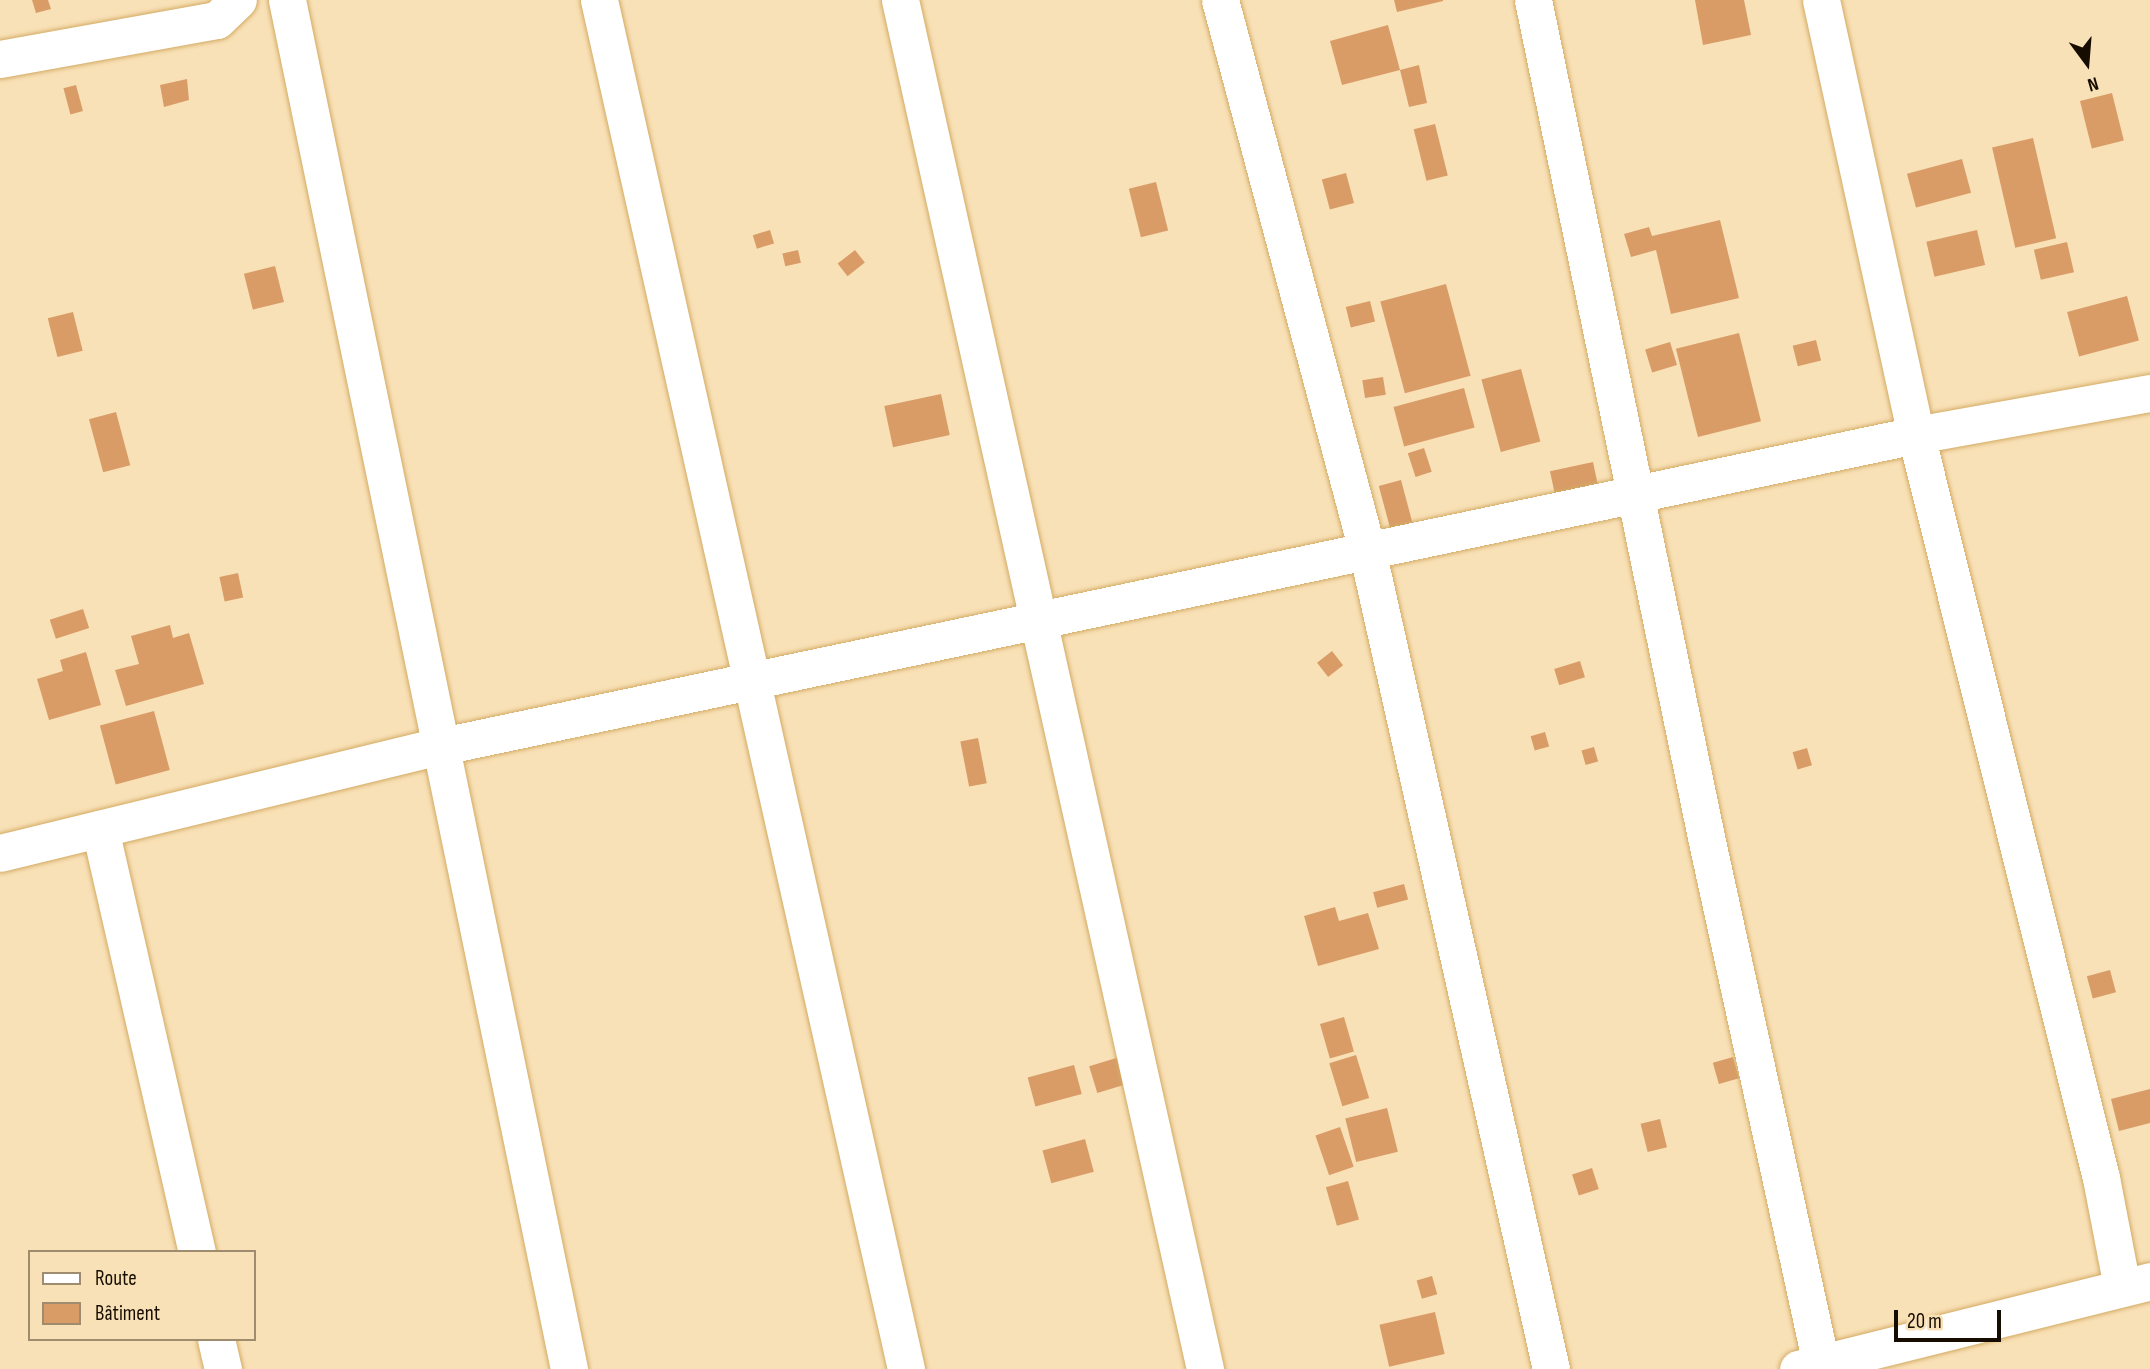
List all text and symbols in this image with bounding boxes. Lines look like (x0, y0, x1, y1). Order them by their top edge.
north arrow (2052, 28, 2122, 98)
text: N (2085, 71, 2101, 96)
legend (28, 1250, 256, 1341)
text: Route (95, 1266, 137, 1291)
scale bar (1898, 1296, 2005, 1340)
text: Bâtiment (95, 1301, 160, 1326)
text: 20 m (1907, 1309, 1942, 1334)

